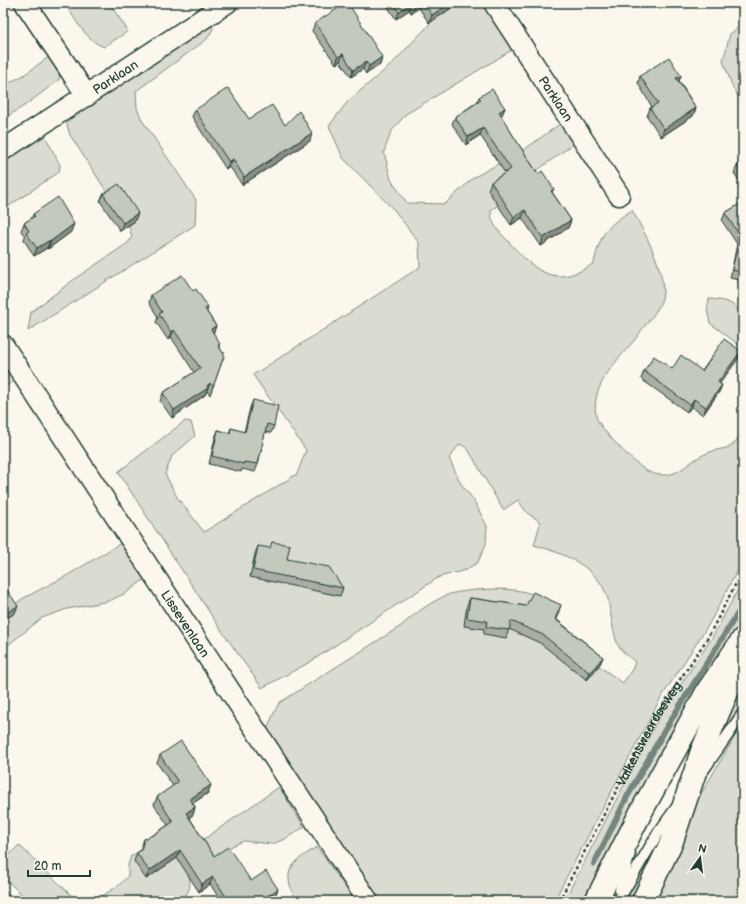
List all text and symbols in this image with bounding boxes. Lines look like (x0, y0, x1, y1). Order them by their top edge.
street label: Parklaan (90, 57, 141, 98)
street label: Parklaan (535, 73, 576, 125)
street label: Lissevenlaan (157, 587, 213, 661)
street label: Valkenswaardseweg (613, 679, 686, 789)
north arrow (680, 838, 720, 878)
text: N (697, 841, 708, 856)
scale bar (28, 852, 90, 878)
text: 20 m (34, 859, 61, 874)

